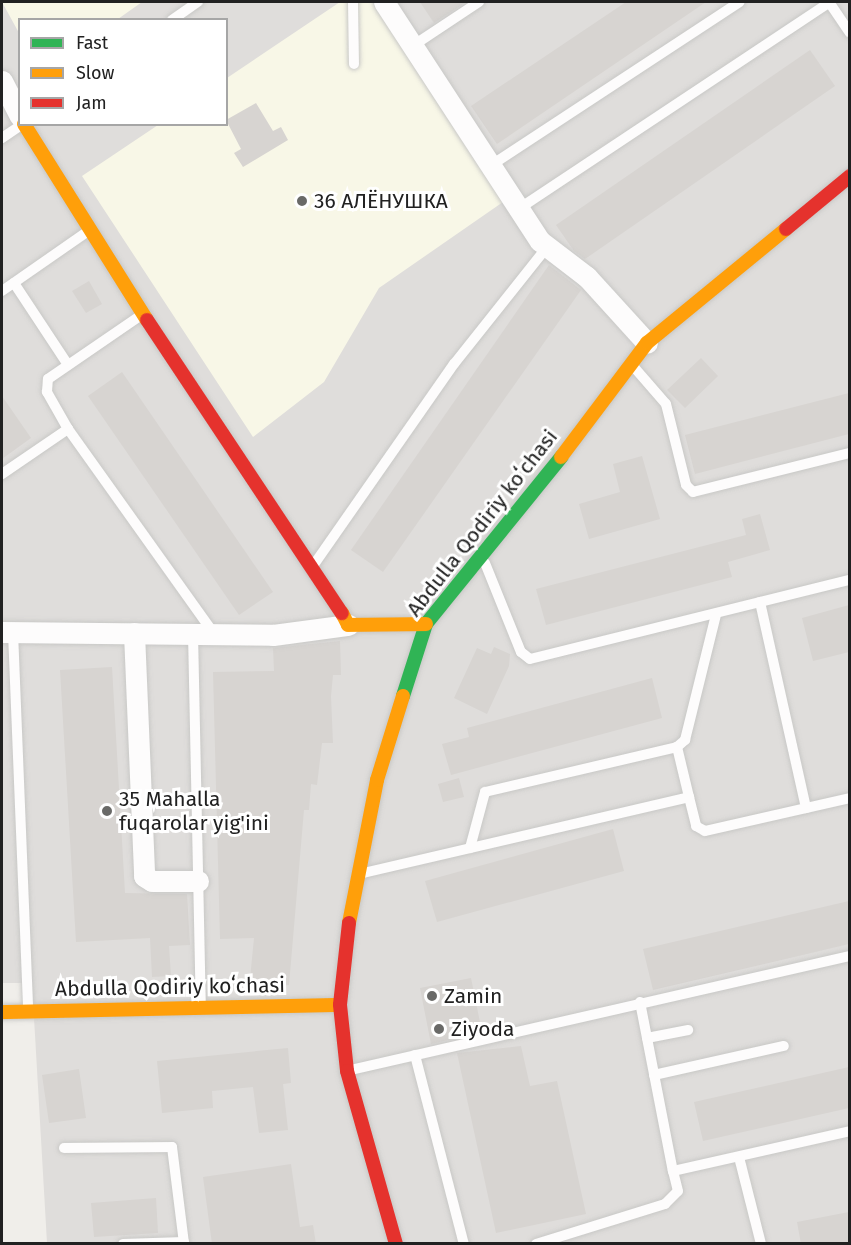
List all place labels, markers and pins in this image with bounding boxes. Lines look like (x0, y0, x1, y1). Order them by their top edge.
place label: 36 АЛЁНУШКА (314, 188, 448, 214)
marker: 36 АЛЁНУШКА (295, 194, 309, 208)
place label: 35 Mahalla fuqarolar yig'ini (119, 786, 269, 836)
marker: 35 Mahalla fuqarolar yig'ini (100, 804, 114, 818)
place label: Zamin (444, 983, 502, 1009)
marker: Zamin (425, 989, 439, 1003)
place label: Ziyoda (451, 1016, 514, 1042)
marker: Ziyoda (432, 1022, 446, 1036)

